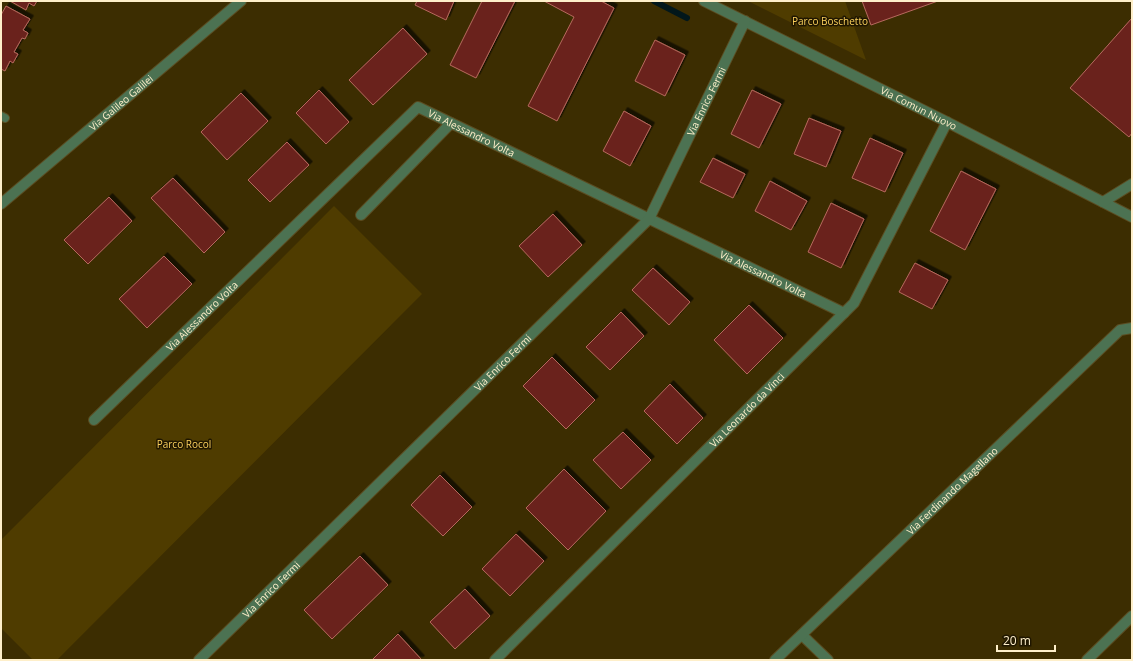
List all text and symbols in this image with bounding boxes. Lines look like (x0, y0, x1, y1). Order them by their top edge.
park label: Parco Boschetto (792, 14, 868, 28)
street label: Via Enrico Fermi (683, 64, 729, 138)
street label: Via Galileo Galilei (86, 71, 156, 134)
street label: Via Comun Nuovo (878, 83, 960, 133)
street label: Via Alessandro Volta (426, 106, 517, 160)
street label: Via Alessandro Volta (717, 247, 809, 301)
street label: Via Alessandro Volta (163, 278, 241, 354)
street label: Via Enrico Fermi (471, 331, 534, 394)
street label: Via Leonardo da Vinci (706, 369, 787, 450)
park label: Parco Rocol (157, 437, 211, 451)
street label: Via Ferdinando Magellano (903, 444, 1001, 538)
street label: Via Enrico Fermi (239, 558, 303, 621)
scale bar (997, 627, 1055, 653)
text: 20 m (1003, 632, 1031, 649)

